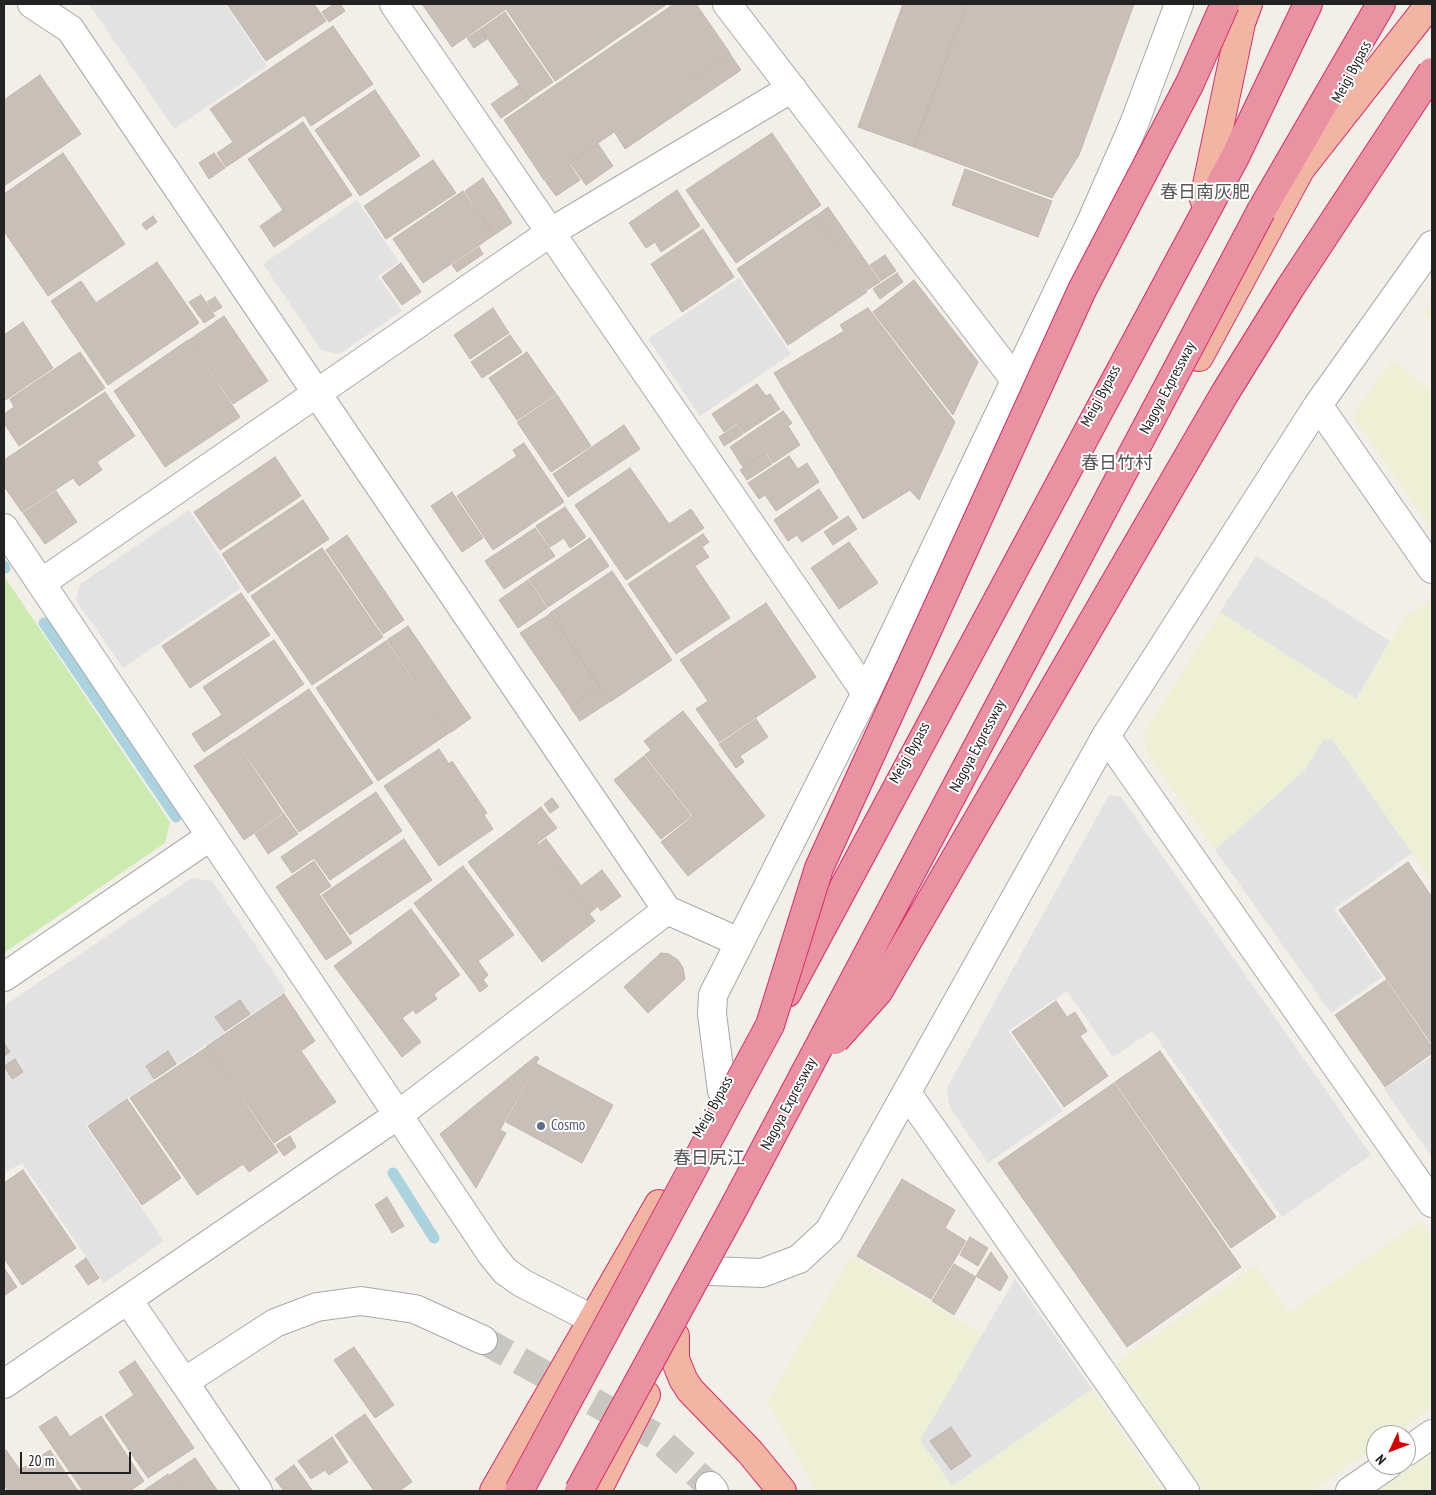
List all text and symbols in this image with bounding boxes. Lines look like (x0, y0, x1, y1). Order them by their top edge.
street label: Meigi Bypass (1328, 38, 1376, 106)
district label: 春日南灰肥 (1160, 182, 1250, 204)
street label: Nagoya Expressway (1136, 339, 1200, 437)
street label: Meigi Bypass (1077, 362, 1125, 430)
district label: 春日竹村 (1081, 453, 1153, 475)
street label: Nagoya Expressway (946, 697, 1010, 795)
street label: Meigi Bypass (886, 719, 934, 787)
street label: Nagoya Expressway (757, 1055, 821, 1153)
street label: Meigi Bypass (689, 1073, 737, 1141)
place label: Cosmo (551, 1117, 585, 1135)
marker: Cosmo (535, 1120, 547, 1132)
district label: 春日尻江 (673, 1148, 745, 1170)
north arrow (1366, 1425, 1416, 1475)
scale bar (22, 1442, 134, 1474)
text: 20 m (28, 1451, 54, 1470)
text: N (1372, 1451, 1390, 1468)

